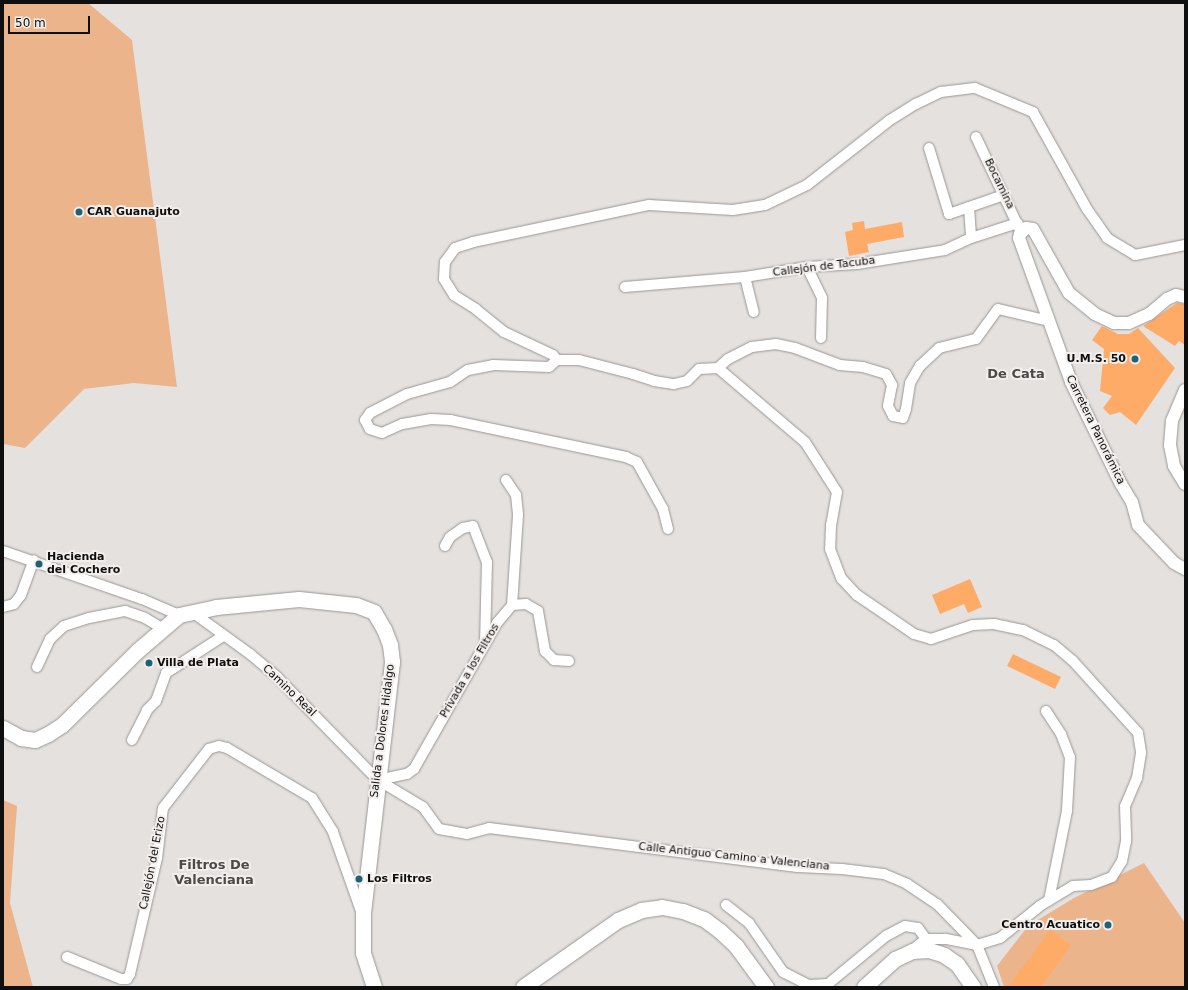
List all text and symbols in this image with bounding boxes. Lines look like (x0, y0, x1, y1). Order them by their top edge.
scale bar (10, 8, 92, 34)
text: 50 m (15, 16, 46, 30)
street label: Bocamina (981, 157, 1017, 211)
place label: CAR Guanajuto (87, 205, 180, 219)
marker: CAR Guanajuto (74, 207, 84, 217)
street label: Callejón de Tacuba (772, 254, 876, 280)
place label: U.M.S. 50 (1067, 352, 1126, 366)
marker: U.M.S. 50 (1129, 353, 1141, 365)
district label: De Cata (987, 366, 1045, 382)
street label: Carretera Panorámica (1063, 373, 1127, 487)
place label: Hacienda del Cochero (47, 551, 120, 577)
marker: Hacienda del Cochero (34, 559, 44, 569)
street label: Privada a los Filtros (438, 622, 502, 720)
place label: Villa de Plata (157, 656, 239, 670)
marker: Villa de Plata (144, 658, 154, 668)
street label: Camino Real (260, 662, 318, 720)
street label: Salida a Dolores Hidalgo (368, 664, 398, 798)
street label: Callejón del Erizo (137, 815, 169, 911)
street label: Calle Antiguo Camino a Valenciana (638, 840, 830, 874)
district label: Filtros De Valenciana (174, 858, 254, 889)
place label: Los Filtros (367, 872, 432, 886)
marker: Los Filtros (354, 874, 364, 884)
place label: Centro Acuatico (1001, 918, 1100, 932)
marker: Centro Acuatico (1103, 920, 1113, 930)

